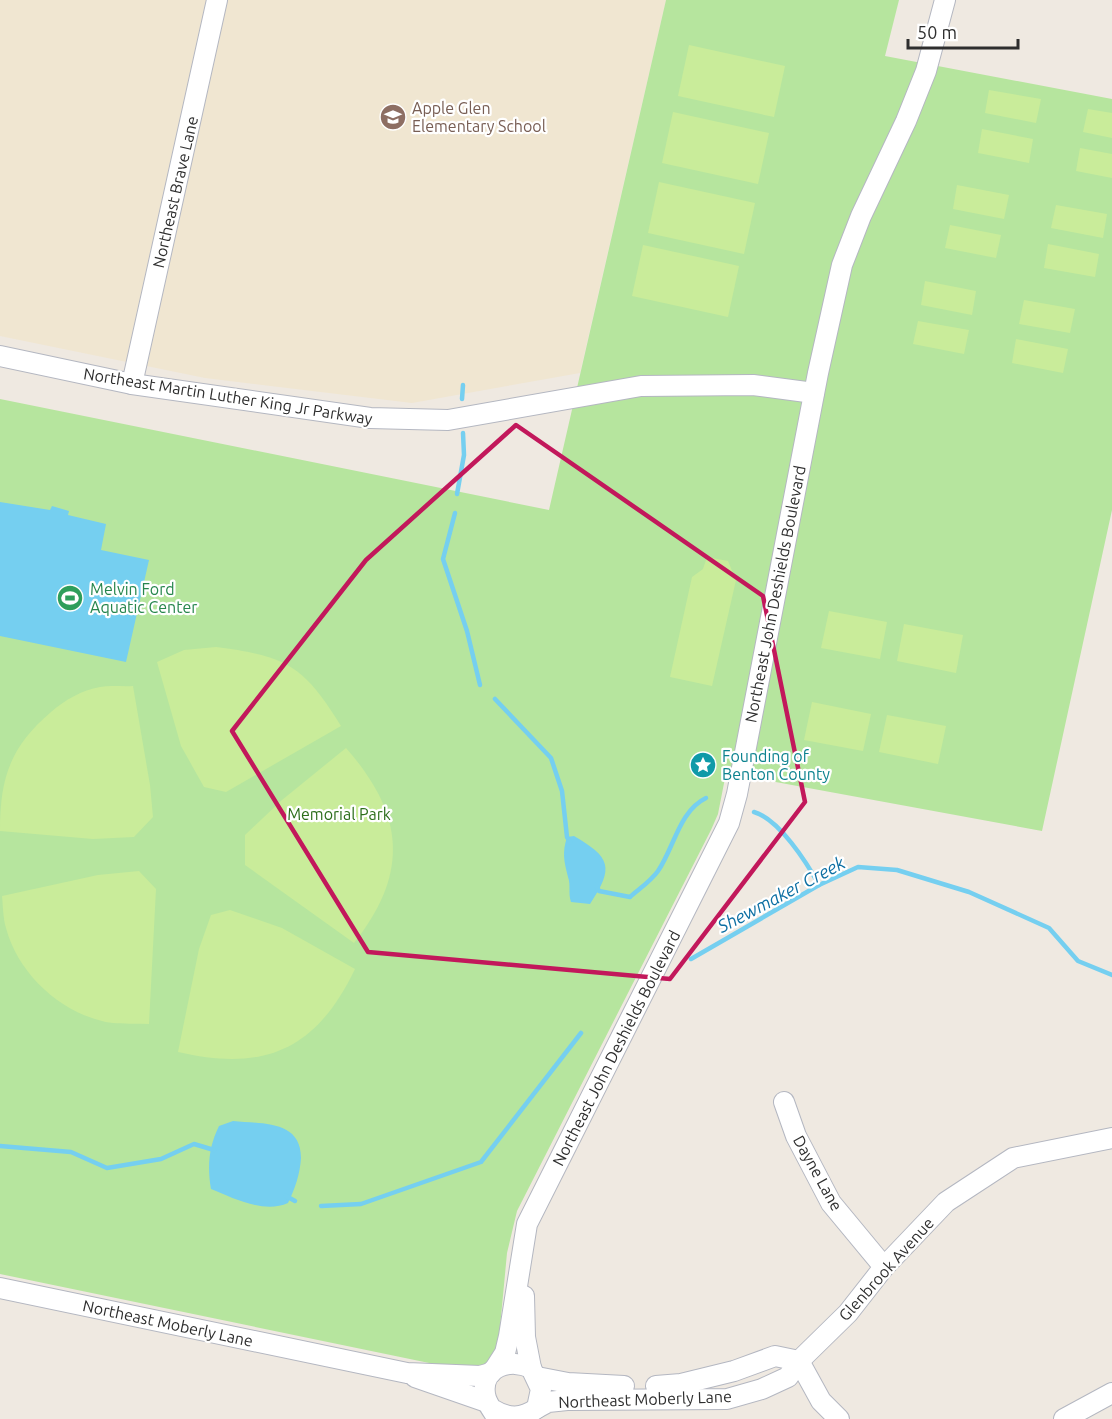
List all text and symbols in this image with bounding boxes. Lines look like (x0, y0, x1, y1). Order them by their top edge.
scale bar (908, 12, 1018, 50)
text: 50 m (917, 22, 957, 42)
place label: Apple Glen Elementary School (412, 99, 546, 135)
school or university icon: Apple Glen Elementary School (378, 102, 408, 132)
street label: Northeast Brave Lane (149, 114, 201, 270)
street label: Northeast Martin Luther King Jr Parkway (82, 364, 374, 428)
street label: Northeast John Deshields Boulevard (741, 464, 809, 724)
place label: Melvin Ford Aquatic Center (90, 580, 197, 616)
sports icon: Melvin Ford Aquatic Center (55, 583, 85, 613)
place label: Founding of Benton County (722, 747, 830, 783)
place icon: Founding of Benton County (688, 750, 718, 780)
park label: Memorial Park (287, 805, 391, 823)
water label: Shewmaker Creek (713, 852, 849, 936)
street label: Northeast John Deshields Boulevard (549, 927, 683, 1169)
street label: Dayne Lane (790, 1132, 846, 1214)
street label: Glenbrook Avenue (835, 1214, 937, 1324)
street label: Northeast Moberly Lane (81, 1296, 255, 1350)
street label: Northeast Moberly Lane (558, 1387, 732, 1411)

